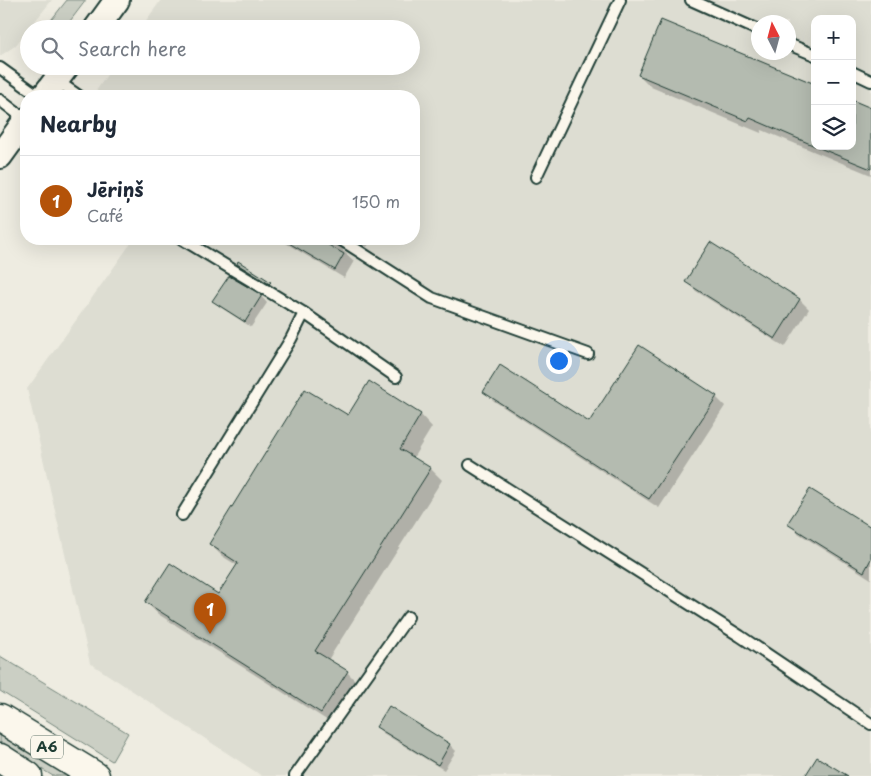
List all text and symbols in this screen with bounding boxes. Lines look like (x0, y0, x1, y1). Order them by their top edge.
north arrow (751, 15, 796, 60)
map controls (811, 15, 856, 150)
button: + (811, 15, 856, 60)
search box (20, 20, 420, 75)
icon: search (38, 34, 66, 62)
text: Search here (78, 34, 187, 62)
button: − (811, 60, 856, 105)
button: layers (811, 105, 856, 150)
text: Nearby (40, 107, 117, 139)
text: Jēriņš (87, 175, 144, 203)
text: 1 (52, 189, 60, 213)
text: 150 m (352, 189, 400, 213)
text: Café (87, 203, 123, 227)
your location (546, 348, 572, 374)
pin: 1 (194, 593, 226, 634)
road number: A6 (31, 736, 63, 759)

